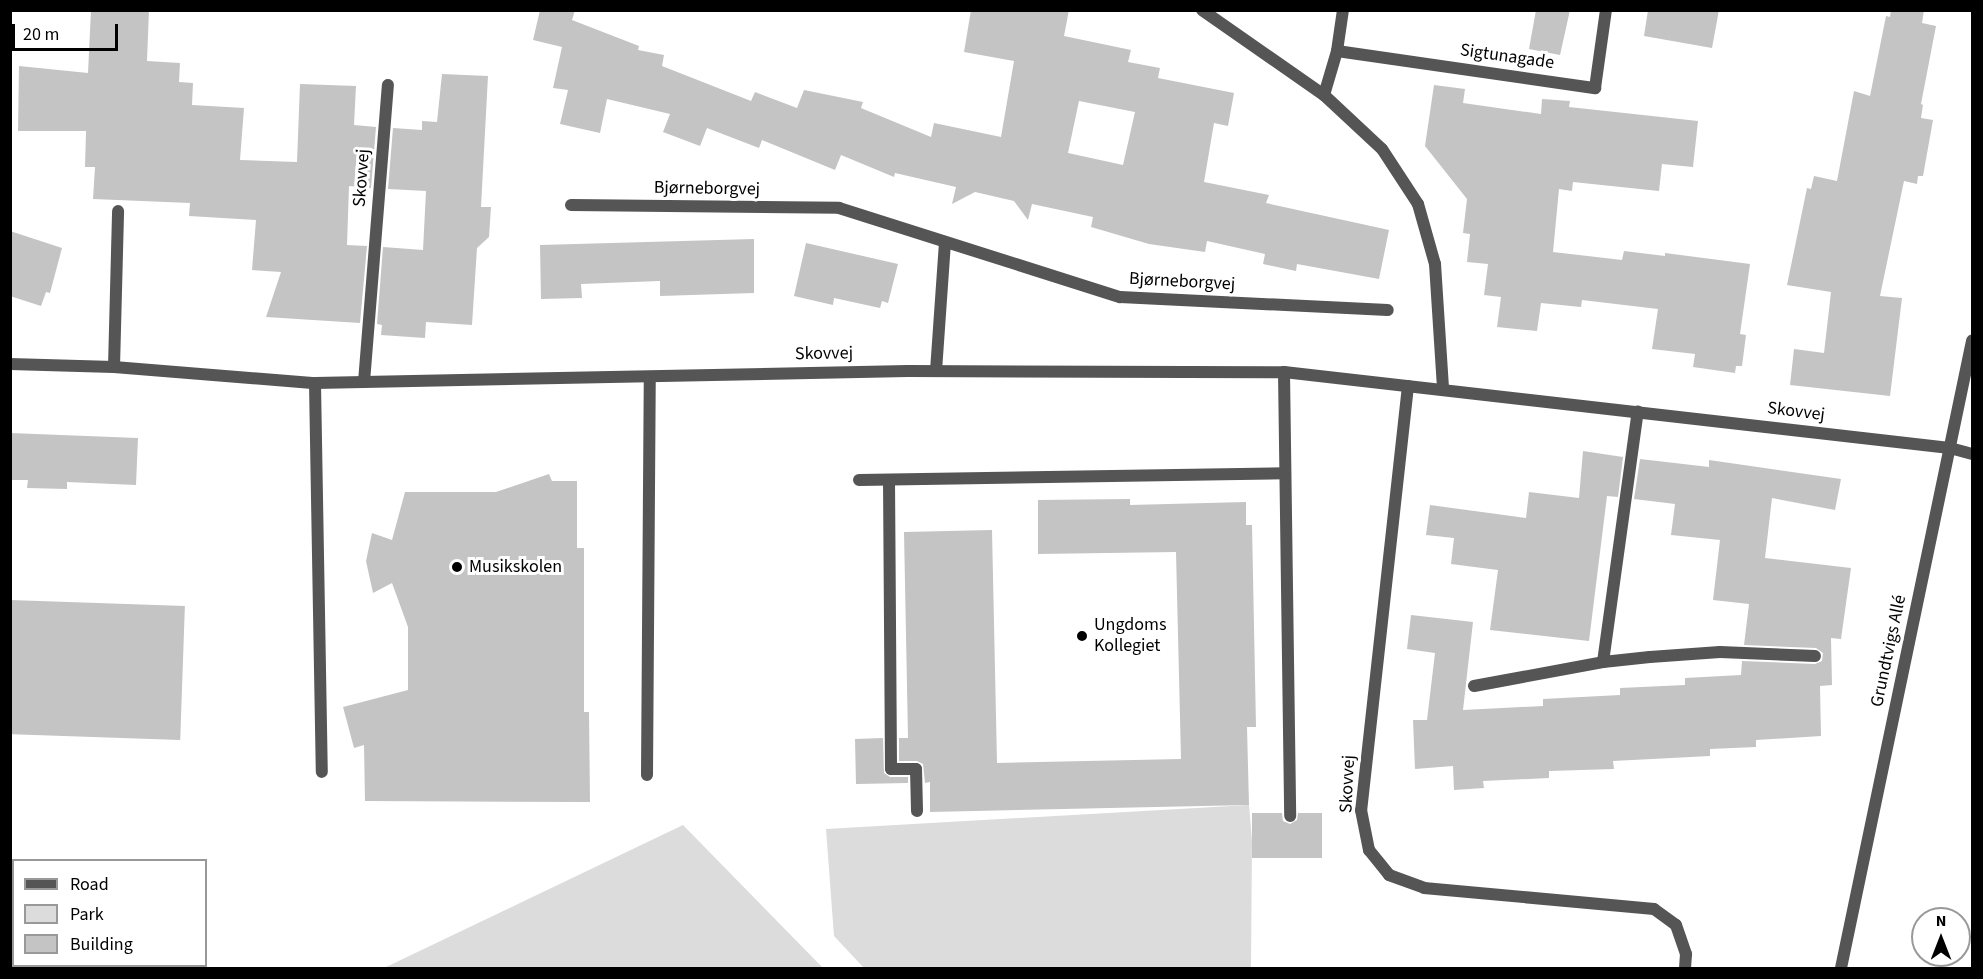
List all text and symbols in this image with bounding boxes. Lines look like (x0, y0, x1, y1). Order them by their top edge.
scale bar (15, 12, 122, 50)
text: 20 m (23, 22, 59, 47)
street label: Sigtunagade (1459, 40, 1555, 74)
street label: Skovvej (349, 148, 375, 208)
street label: Bjørneborgvej (654, 177, 760, 201)
street label: Bjørneborgvej (1128, 268, 1236, 296)
street label: Skovvej (795, 343, 853, 365)
street label: Skovvej (1766, 398, 1826, 426)
place label: Musikskolen (469, 556, 562, 578)
marker: Musikskolen (450, 560, 464, 574)
street label: Grundtvigs Allé (1867, 593, 1911, 709)
place label: Ungdoms Kollegiet (1094, 615, 1166, 658)
marker: Ungdoms Kollegiet (1075, 629, 1089, 643)
street label: Skovvej (1336, 754, 1360, 814)
legend (12, 859, 207, 967)
text: Road (70, 872, 109, 897)
text: Park (70, 902, 104, 927)
north arrow (1911, 907, 1971, 967)
text: N (1936, 910, 1946, 932)
text: Building (70, 932, 133, 957)

